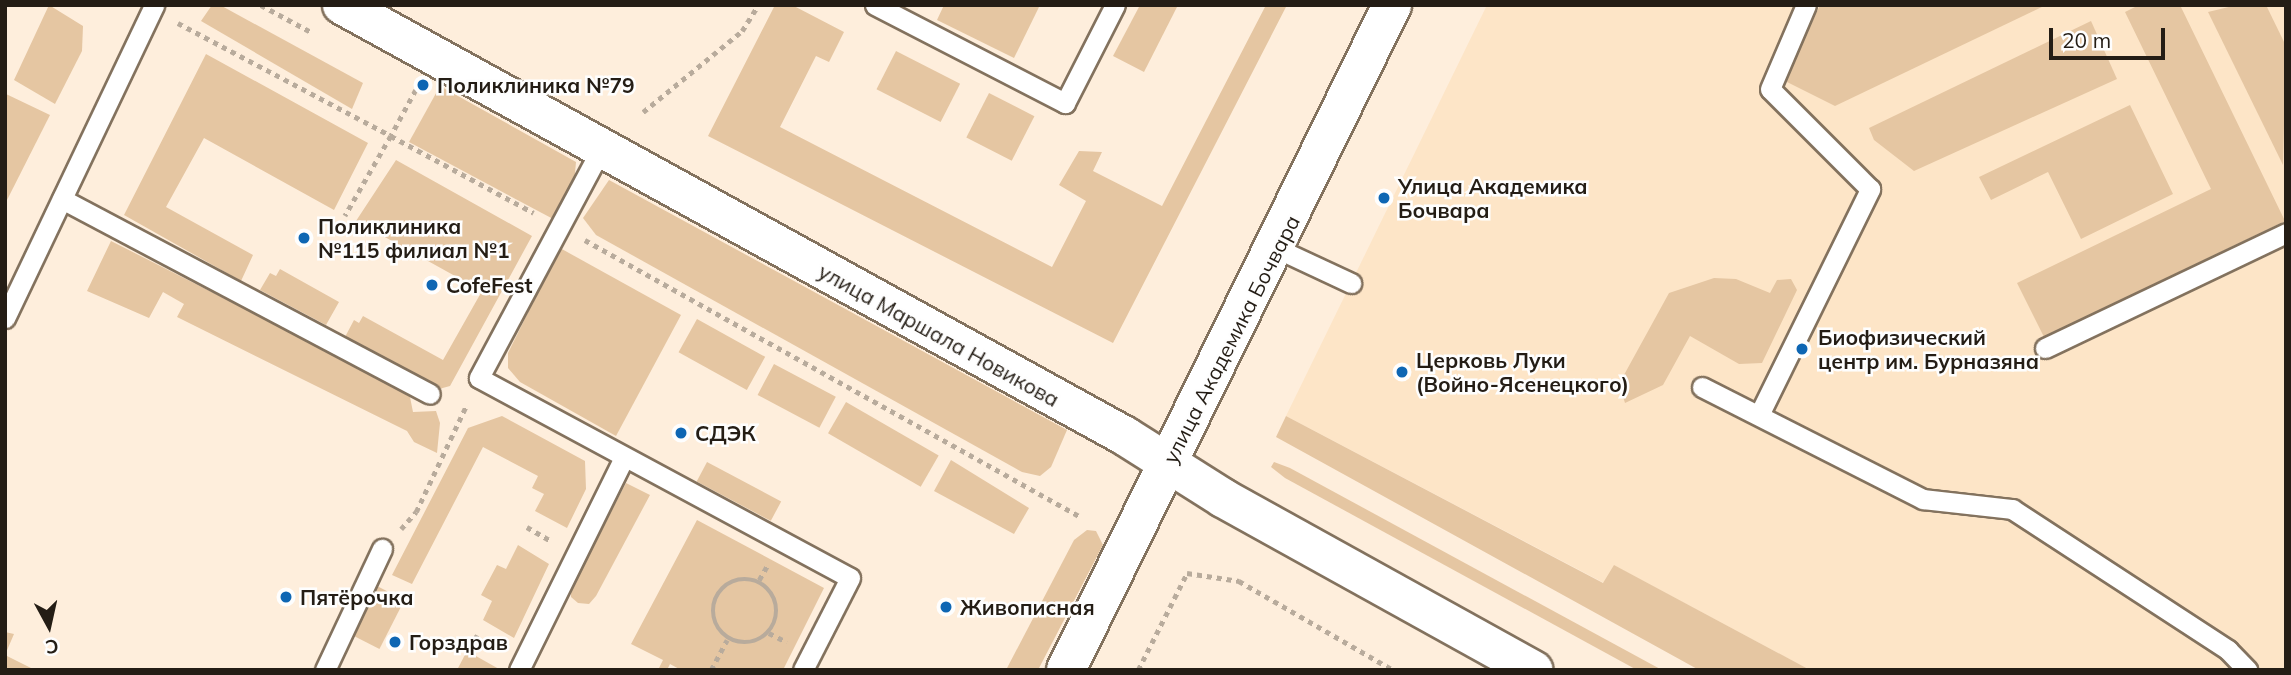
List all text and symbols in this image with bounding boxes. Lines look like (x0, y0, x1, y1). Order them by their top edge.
scale bar (2053, 14, 2168, 58)
text: 20 m (2062, 27, 2111, 53)
place label: Поликлиника №79 (437, 72, 635, 98)
marker: Поликлиника №79 (415, 77, 431, 93)
place label: Улица Академика Бочвара (1398, 173, 1588, 223)
marker: Улица Академика Бочвара (1376, 190, 1392, 206)
street label: улица Академика Бочвара (1157, 211, 1305, 467)
place label: Поликлиника №115 филиал №1 (318, 213, 510, 263)
marker: Поликлиника №115 филиал №1 (296, 230, 312, 246)
street label: улица Маршала Новикова (814, 258, 1064, 412)
place label: CofeFest (446, 272, 532, 298)
marker: CofeFest (424, 277, 440, 293)
place label: Биофизический центр им. Бурназяна (1818, 324, 2039, 374)
marker: Биофизический центр им. Бурназяна (1792, 339, 1812, 359)
place label: Церковь Луки (Войно-Ясенецкого) (1416, 347, 1629, 397)
marker: Церковь Луки (Войно-Ясенецкого) (1394, 364, 1410, 380)
place label: СДЭК (695, 420, 756, 446)
marker: СДЭК (673, 425, 689, 441)
place label: Пятёрочка (300, 584, 414, 610)
marker: Пятёрочка (278, 589, 294, 605)
north arrow (14, 591, 84, 661)
place label: Живописная (960, 594, 1095, 620)
marker: Живописная (938, 599, 954, 615)
place label: Горздрав (409, 629, 508, 655)
text: С (44, 634, 60, 660)
marker: Горздрав (387, 634, 403, 650)

